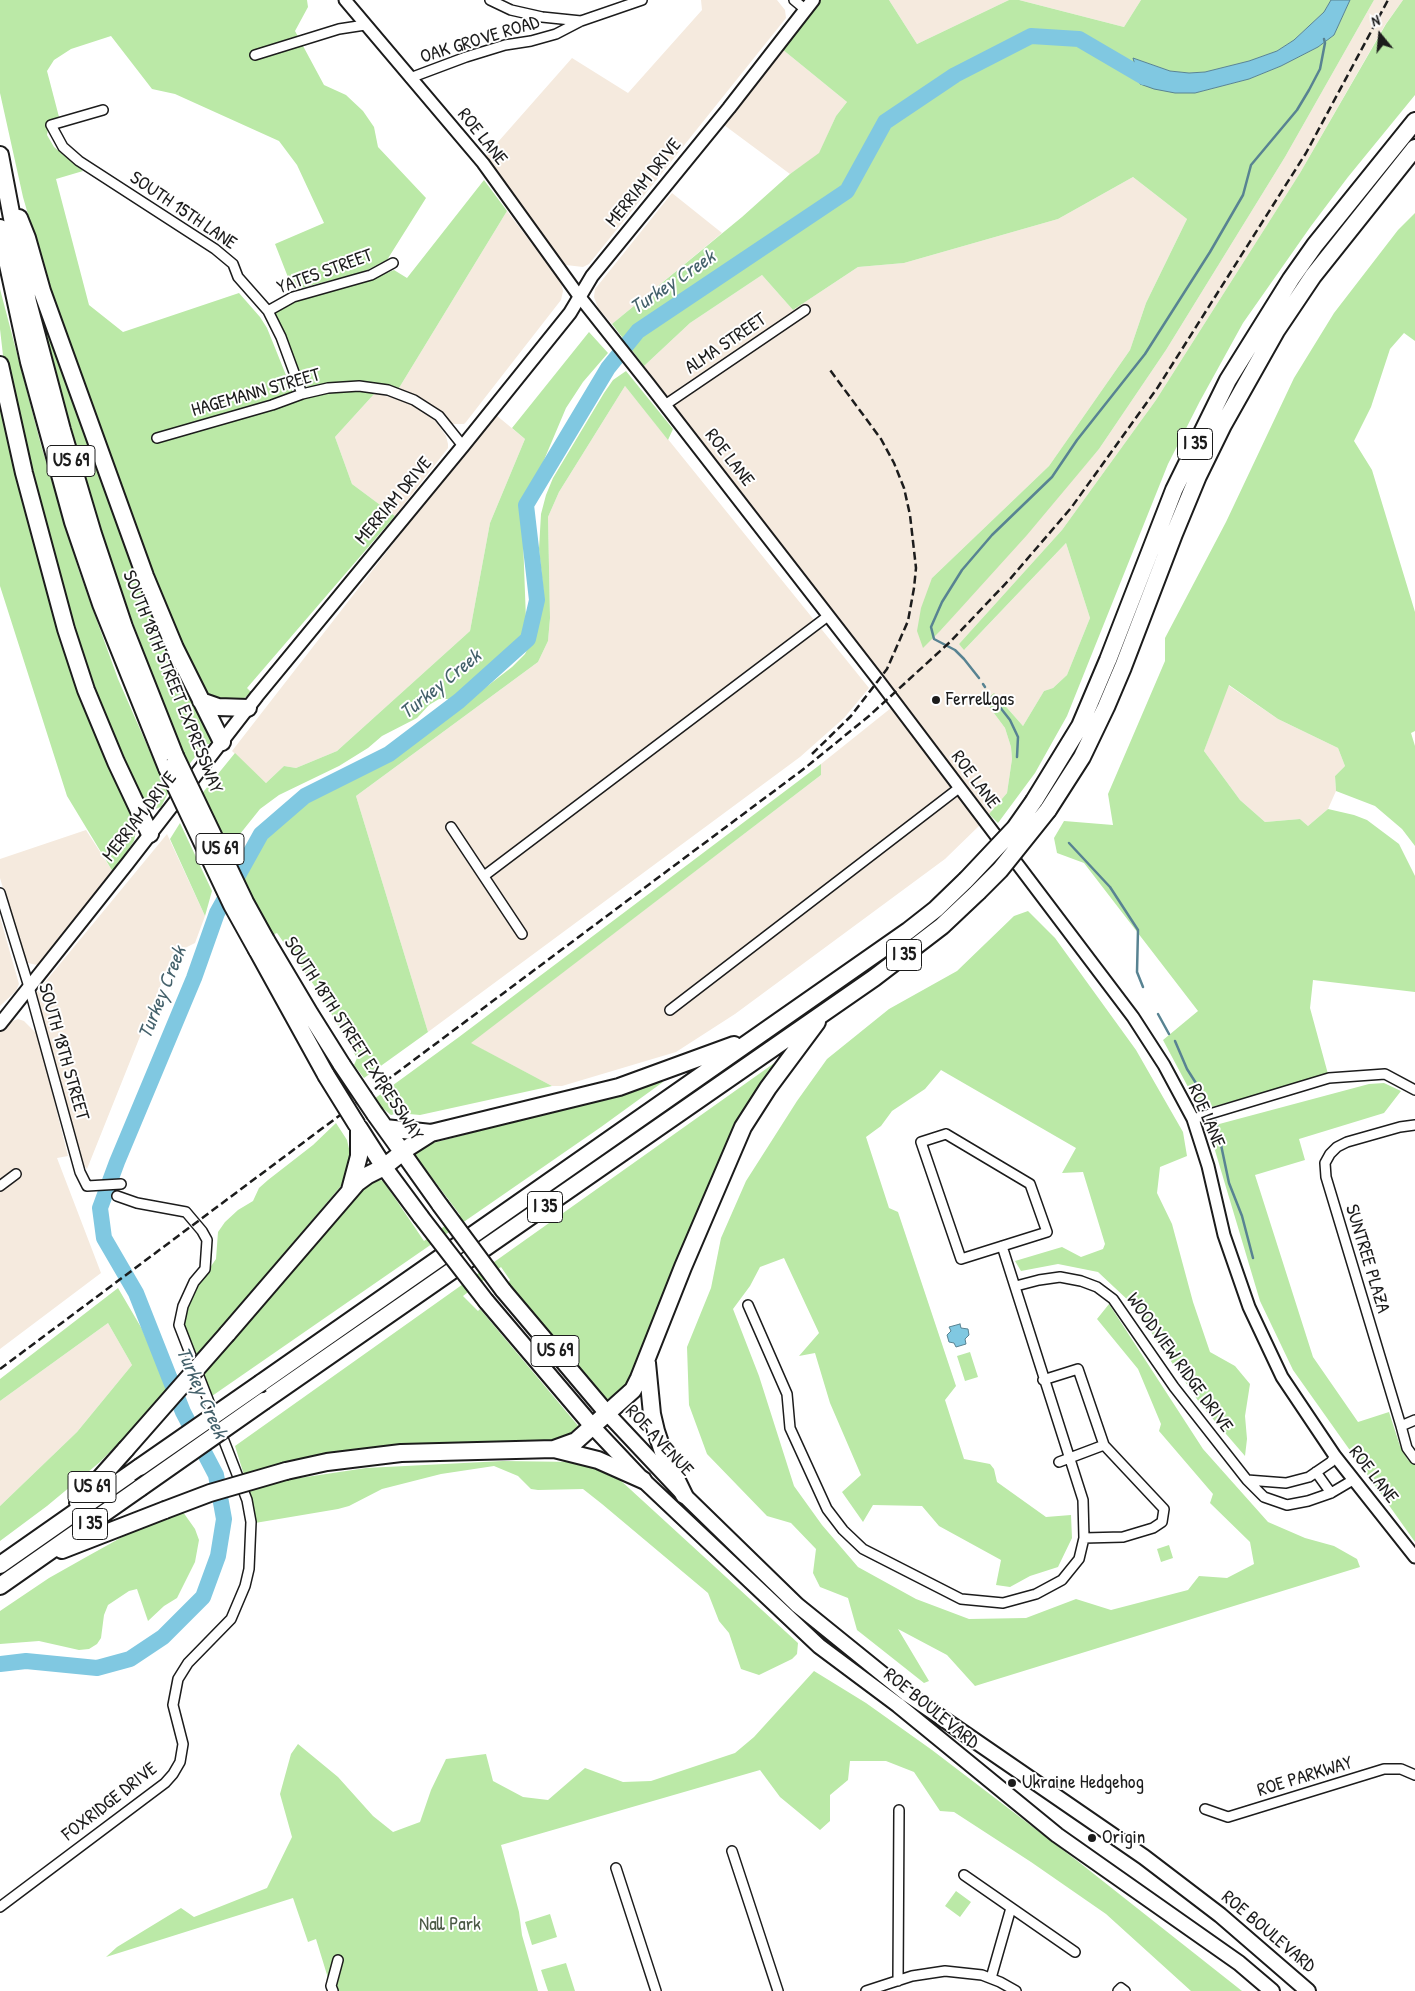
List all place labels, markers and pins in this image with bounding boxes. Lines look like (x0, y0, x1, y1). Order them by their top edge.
place label: Ferrellgas (946, 689, 1014, 711)
marker: Ferrellgas (930, 694, 942, 706)
place label: Ukraine Hedgehog (1022, 1772, 1144, 1794)
marker: Ukraine Hedgehog (1006, 1777, 1018, 1789)
place label: Origin (1102, 1827, 1145, 1849)
marker: Origin (1086, 1832, 1098, 1844)

